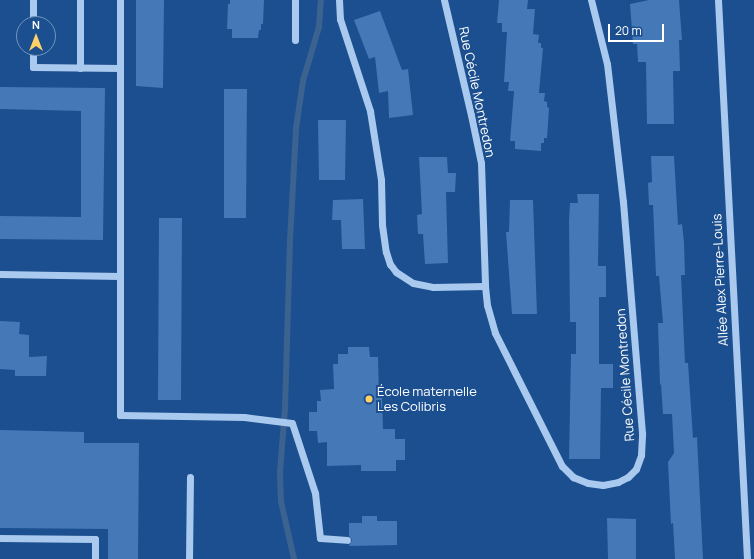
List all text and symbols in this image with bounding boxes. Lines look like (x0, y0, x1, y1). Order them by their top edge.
north arrow (16, 16, 56, 56)
scale bar (610, 16, 666, 42)
text: N (32, 17, 40, 32)
text: 20 m (615, 22, 642, 39)
street label: Rue Cécile Montredon (456, 25, 498, 159)
street label: Allée Alex Pierre-Louis (709, 213, 731, 347)
street label: Rue Cécile Montredon (613, 308, 637, 442)
place label: École maternelle Les Colibris (377, 384, 477, 415)
marker: École maternelle Les Colibris (364, 394, 374, 404)

